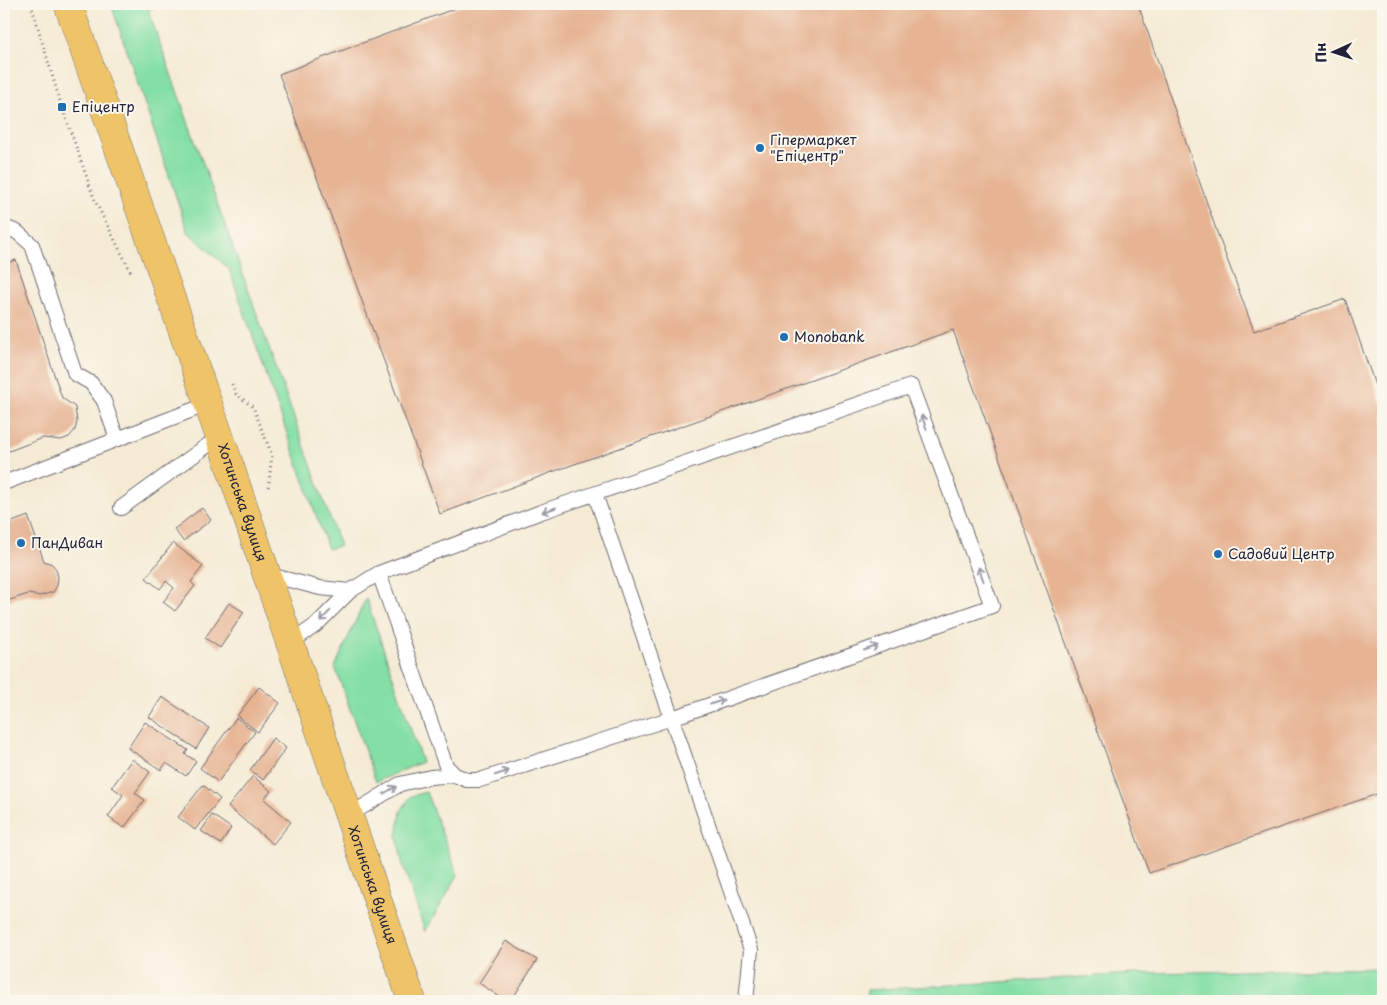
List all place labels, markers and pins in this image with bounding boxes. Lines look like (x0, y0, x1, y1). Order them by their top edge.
place label: Епіцентр (72, 96, 135, 117)
marker: Епіцентр (56, 101, 68, 113)
place label: Гіпермаркет "Епіцентр" (770, 129, 857, 166)
marker: Гіпермаркет "Епіцентр" (754, 142, 766, 154)
place label: Monobank (794, 326, 865, 347)
marker: Monobank (778, 331, 790, 343)
place label: ПанДиван (31, 532, 103, 553)
marker: ПанДиван (15, 537, 27, 549)
place label: Садовий Центр (1228, 543, 1335, 564)
marker: Садовий Центр (1212, 548, 1224, 560)

